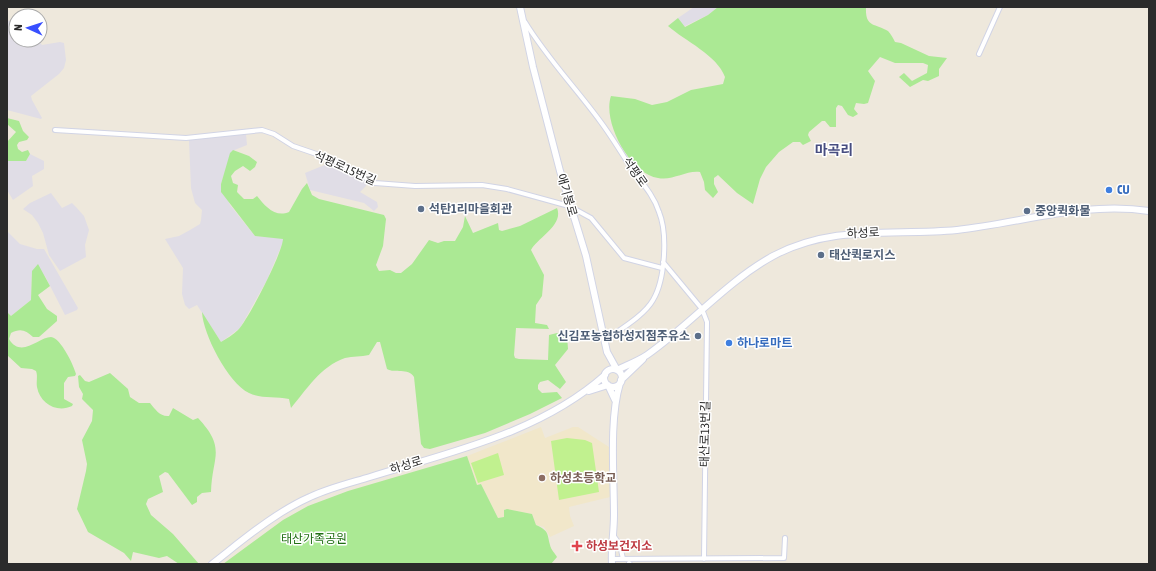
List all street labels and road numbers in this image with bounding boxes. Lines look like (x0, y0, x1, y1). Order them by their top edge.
street label: 석평로15번길 (312, 148, 378, 188)
street label: 석평로 (620, 154, 650, 190)
street label: 애기봉로 (554, 172, 580, 218)
street label: 하성로 (846, 225, 880, 241)
street label: 태산로13번길 (697, 401, 713, 467)
street label: 하성로 (388, 453, 424, 477)

